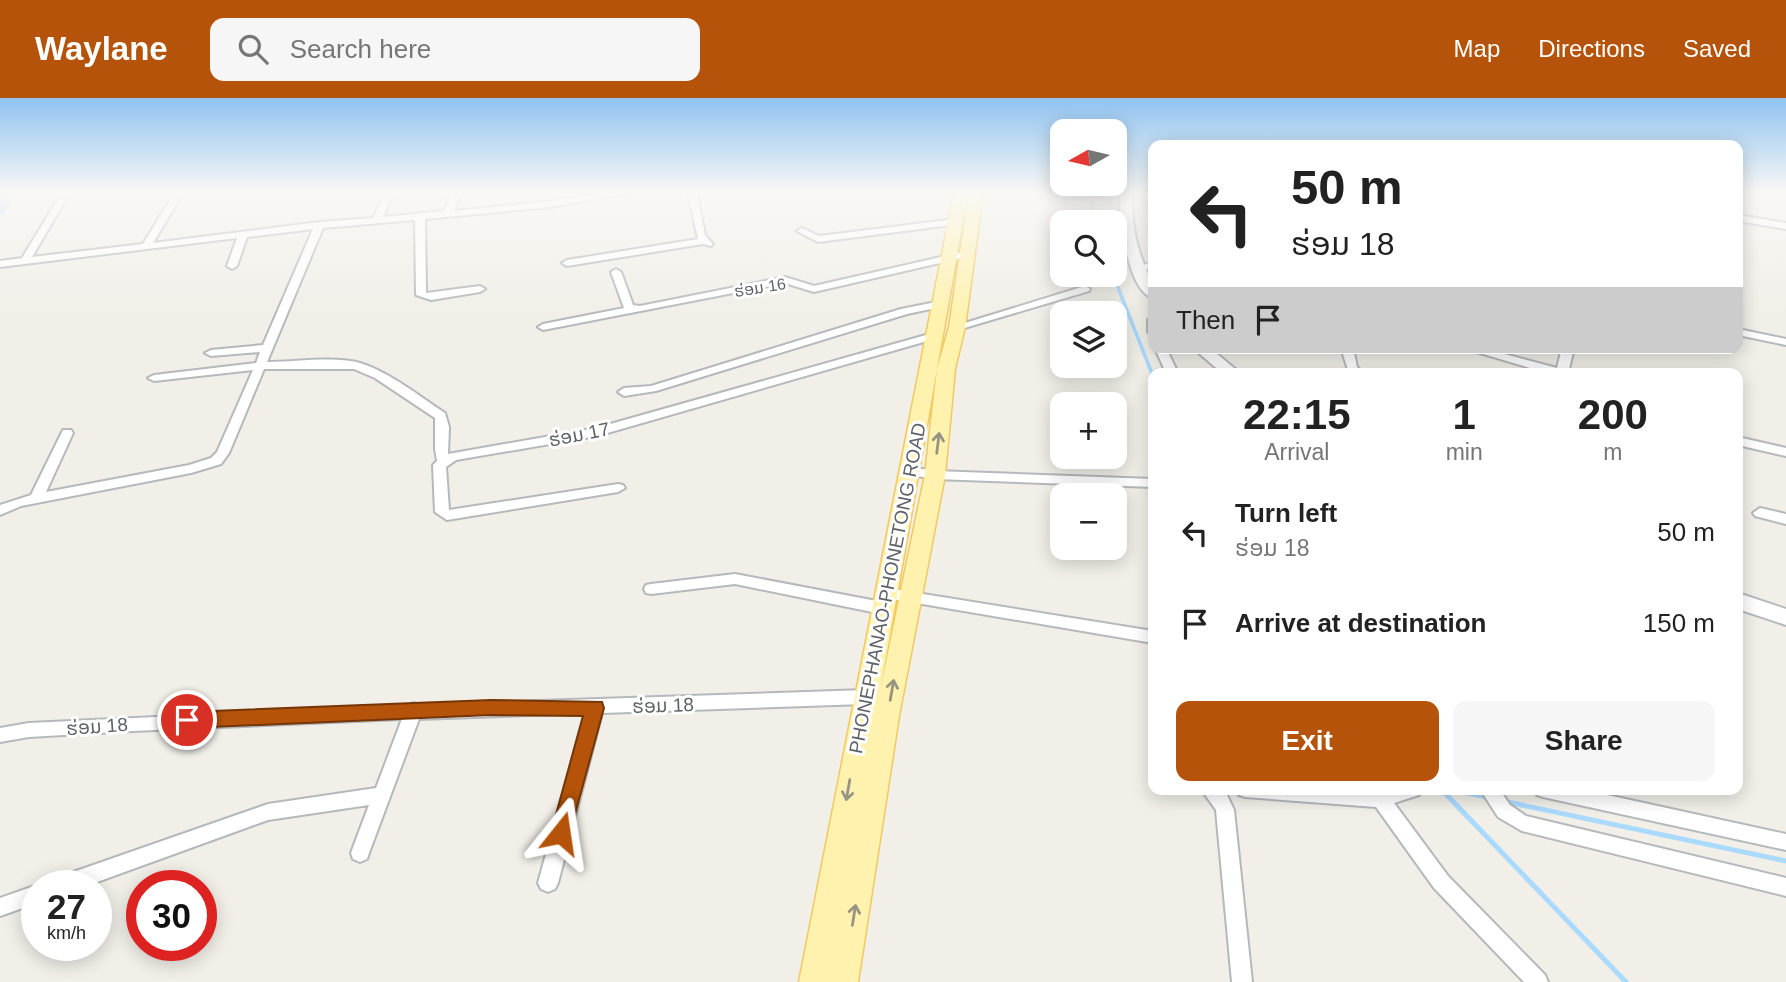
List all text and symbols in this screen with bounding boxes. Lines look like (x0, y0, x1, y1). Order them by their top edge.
search box (210, 18, 700, 81)
text: Waylane (35, 30, 168, 67)
icon: search (234, 30, 272, 68)
text: Search here (290, 34, 431, 64)
text: Map (1454, 35, 1500, 62)
text: Directions (1538, 35, 1645, 62)
text: Saved (1683, 35, 1751, 62)
north arrow (1050, 119, 1127, 196)
map controls (1050, 119, 1127, 560)
text: 50 m (1291, 160, 1403, 214)
icon: left (1176, 168, 1267, 259)
button: search (1050, 210, 1127, 287)
text: ຮ່ອມ 18 (1291, 226, 1395, 262)
street label: ຮ່ອມ 16 (733, 275, 787, 300)
button: layers (1050, 301, 1127, 378)
icon: arrive (1249, 301, 1287, 339)
text: Then (1176, 305, 1235, 335)
text: 22:15 (1243, 391, 1351, 438)
text: 1 (1452, 391, 1476, 438)
text: 200 (1578, 391, 1648, 438)
button: + (1050, 392, 1127, 469)
street label: ຮ່ອມ 17 (547, 418, 611, 451)
street label: PHONEPHANAO-PHONETONG ROAD (845, 421, 930, 755)
one-way arrow (932, 432, 945, 455)
text: Arrival (1264, 439, 1329, 465)
text: min (1446, 439, 1483, 465)
text: m (1603, 439, 1622, 465)
button: − (1050, 483, 1127, 560)
text: Turn left (1235, 498, 1337, 528)
icon: left (1176, 514, 1214, 552)
text: 50 m (1657, 517, 1715, 547)
text: ຮ່ອມ 18 (1235, 535, 1310, 561)
icon: arrive (1176, 605, 1214, 643)
text: Arrive at destination (1235, 608, 1486, 638)
text: 150 m (1643, 608, 1715, 638)
one-way arrow (885, 679, 899, 702)
pin (157, 690, 217, 750)
street label: ຮ່ອມ 18 (632, 694, 694, 717)
icon: arrive (168, 701, 206, 739)
button: Exit (1176, 701, 1439, 781)
button: Share (1453, 701, 1715, 781)
street label: ຮ່ອມ 18 (66, 714, 128, 739)
one-way arrow (841, 778, 855, 801)
position arrow (524, 796, 598, 870)
speed limit sign: 30 (126, 870, 217, 961)
text: 27 (47, 887, 86, 926)
one-way arrow (848, 904, 861, 927)
text: km/h (47, 923, 86, 943)

